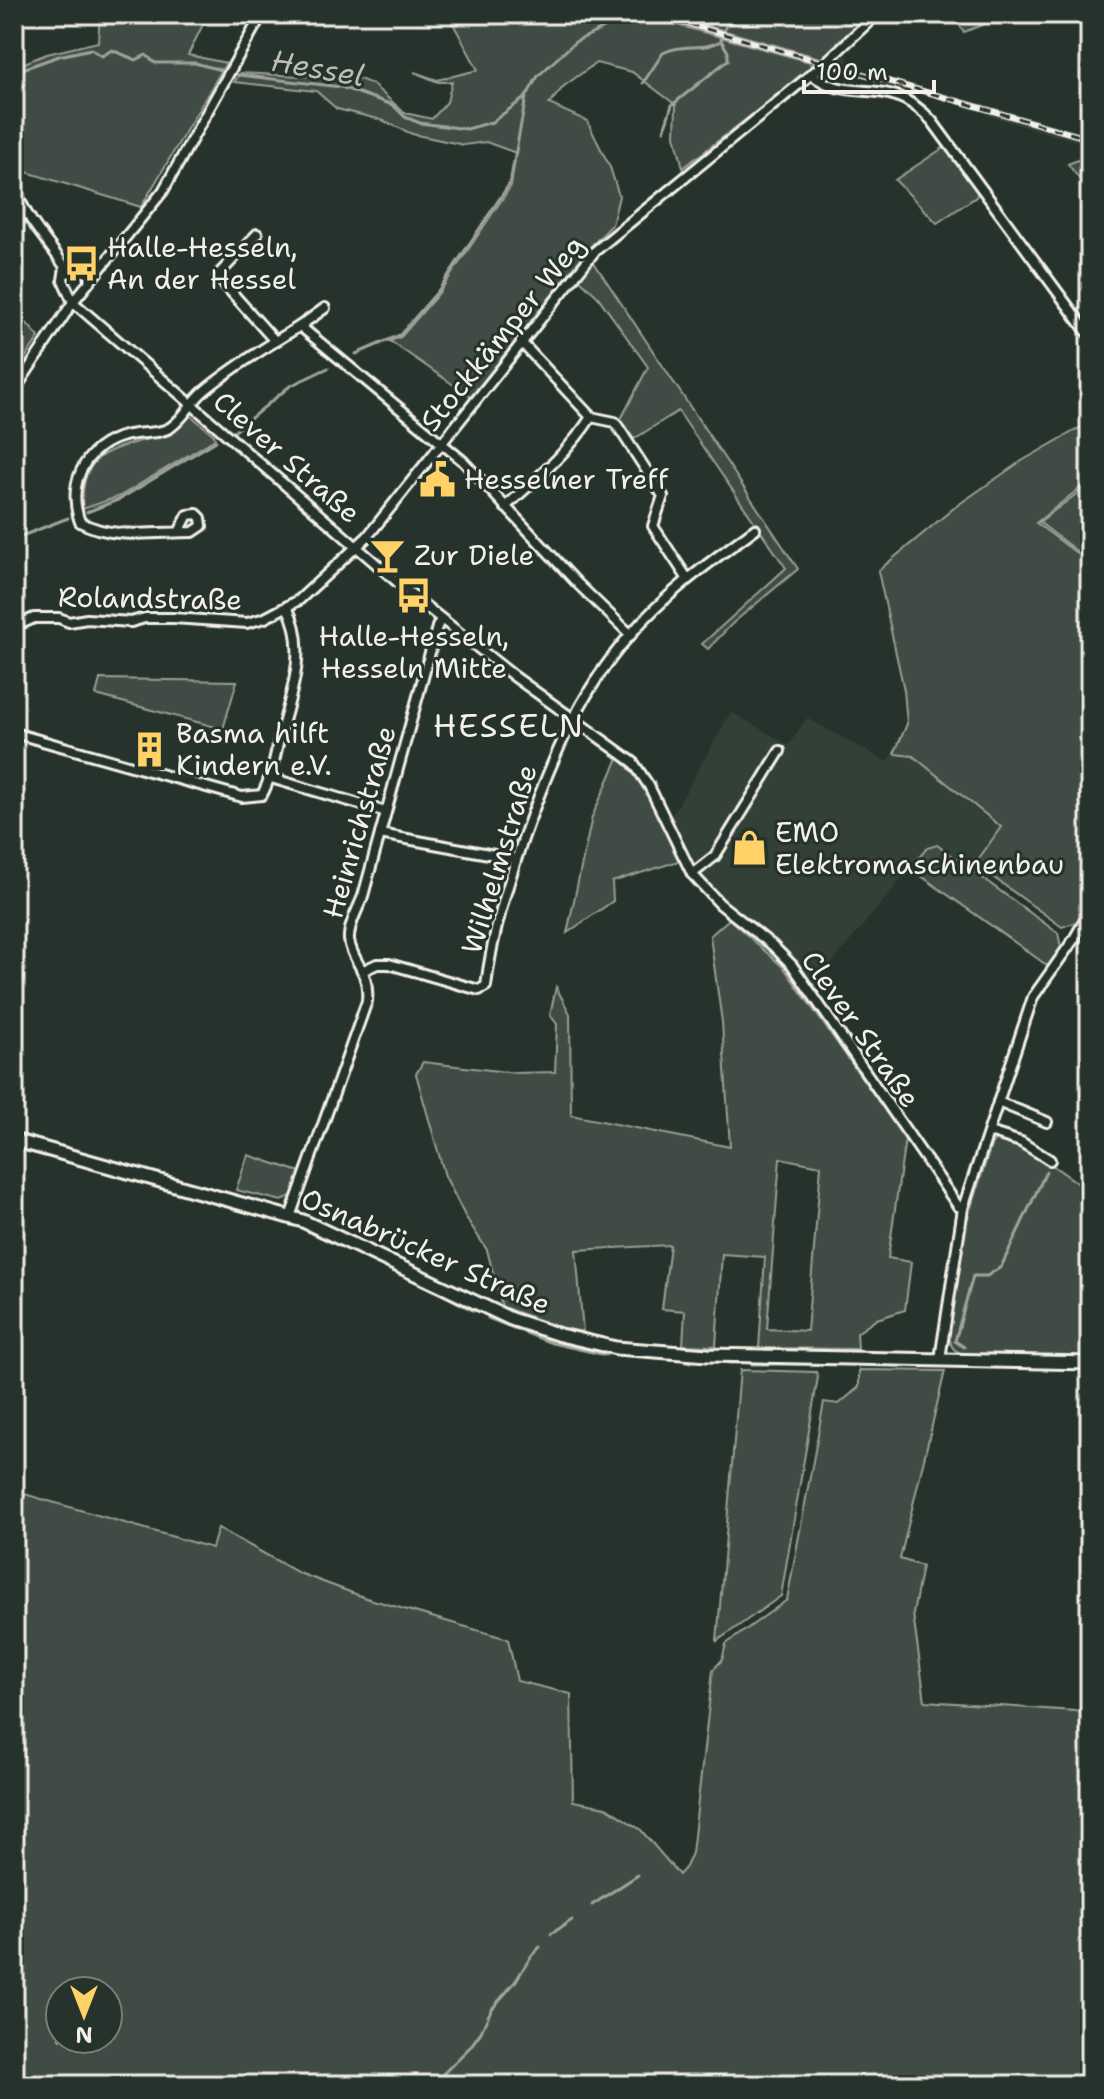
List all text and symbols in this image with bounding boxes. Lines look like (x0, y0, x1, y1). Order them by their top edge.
water label: Hessel (268, 40, 368, 96)
scale bar (804, 44, 934, 94)
text: 100 m (816, 56, 888, 88)
street label: Stockkämper Weg (411, 227, 593, 439)
place label: Halle-Hesseln, An der Hessel (107, 228, 298, 298)
bus stop icon: Halle-Hesseln, An der Hessel (62, 244, 100, 282)
street label: Clever Straße (205, 382, 369, 532)
public building icon: Hesselner Treff (419, 460, 457, 498)
place label: Hesselner Treff (464, 460, 670, 498)
bar icon: Zur Diele (369, 536, 407, 574)
place label: Zur Diele (414, 536, 534, 574)
street label: Rolandstraße (58, 577, 242, 619)
bus stop icon: Halle-Hesseln, Hesseln Mitte (395, 577, 433, 615)
place label: Halle-Hesseln, Hesseln Mitte (319, 617, 509, 687)
district label: HESSELN (433, 704, 585, 747)
place label: Basma hilft Kindern e.V. (176, 714, 332, 784)
street label: Heinrichstraße (313, 721, 405, 923)
building icon: Basma hilft Kindern e.V. (131, 730, 169, 768)
street label: Wilhelmstraße (452, 760, 546, 958)
place label: EMO Elektromaschinenbau (775, 813, 1064, 883)
shop icon: EMO Elektromaschinenbau (730, 829, 768, 867)
street label: Clever Straße (793, 943, 929, 1115)
street label: Osnabrücker Straße (295, 1179, 557, 1323)
north arrow (44, 1975, 124, 2055)
text: N (75, 2020, 93, 2049)

